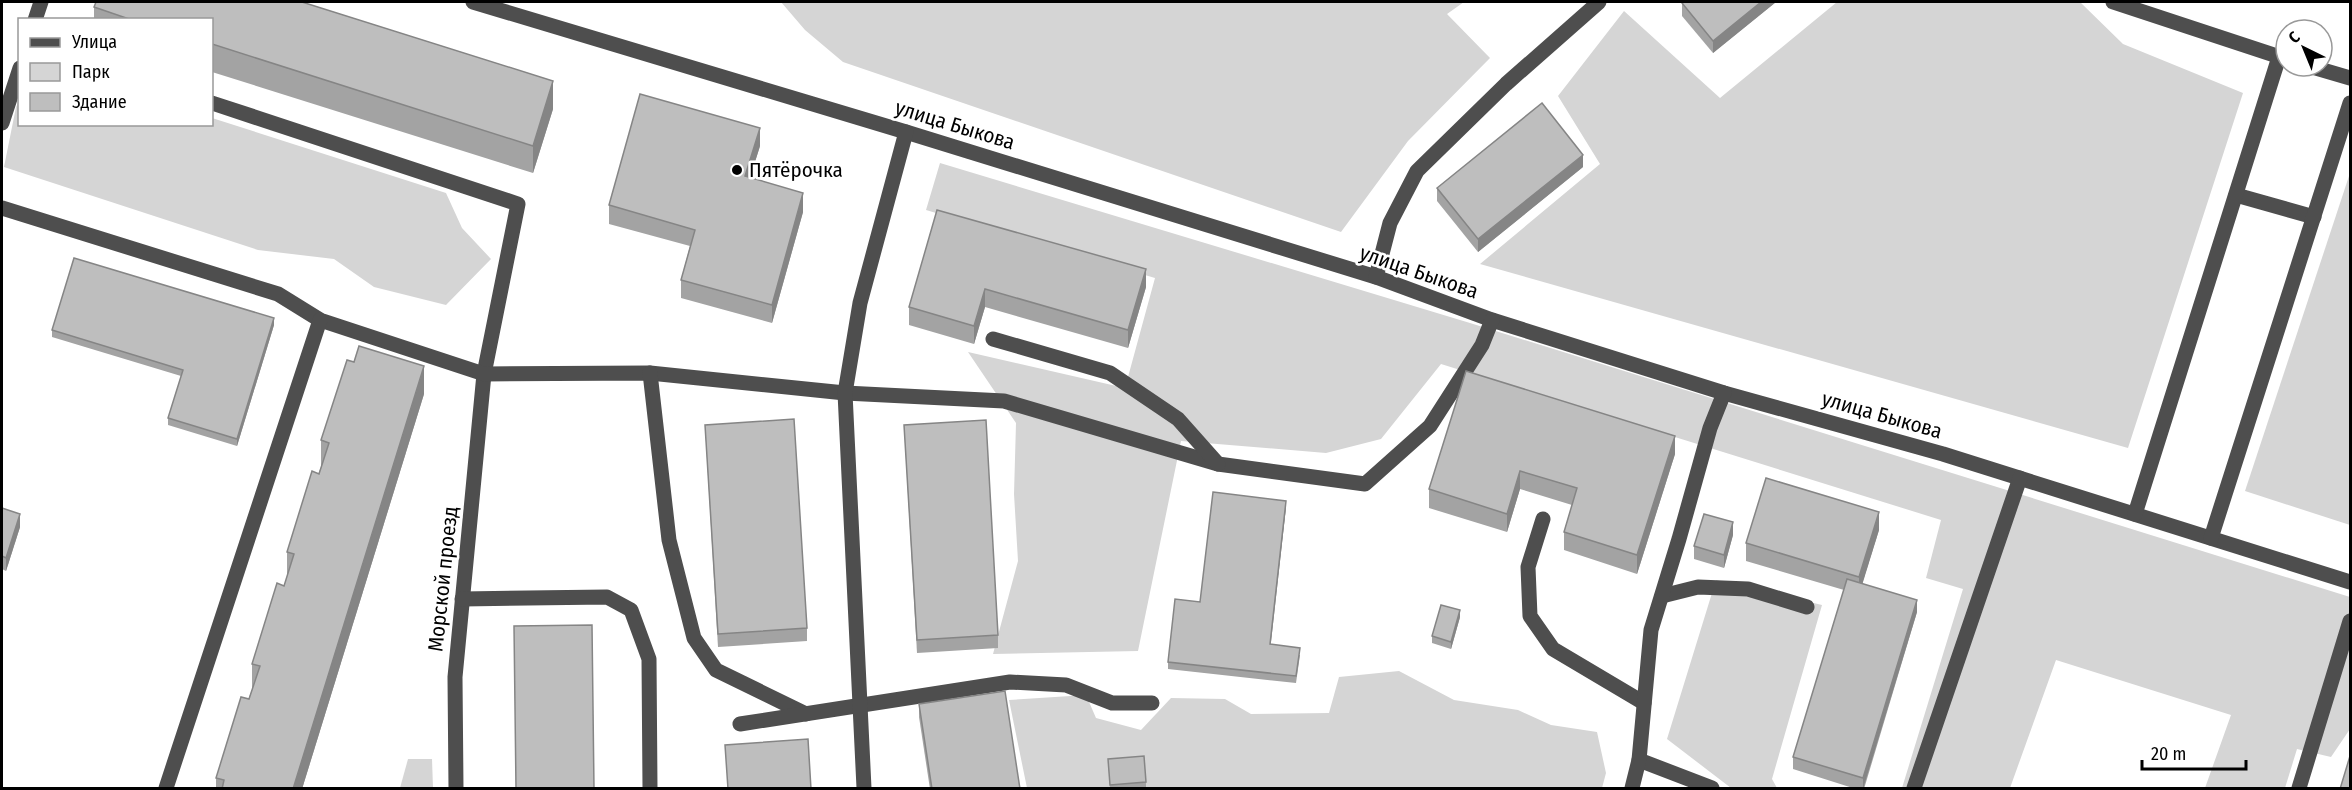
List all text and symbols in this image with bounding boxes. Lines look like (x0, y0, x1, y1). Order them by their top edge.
legend (18, 18, 213, 126)
north arrow (2274, 18, 2334, 78)
text: С (2285, 27, 2304, 47)
text: Улица (71, 31, 117, 53)
text: Парк (72, 61, 110, 83)
text: Здание (72, 91, 127, 113)
street label: улица Быкова (892, 94, 1018, 156)
place label: Пятёрочка (749, 157, 843, 183)
marker: Пятёрочка (730, 163, 744, 177)
street label: улица Быкова (1356, 240, 1482, 304)
street label: улица Быкова (1819, 385, 1945, 445)
street label: Морской проезд (422, 505, 464, 653)
scale bar (2142, 733, 2246, 771)
text: 20 m (2151, 743, 2186, 765)

